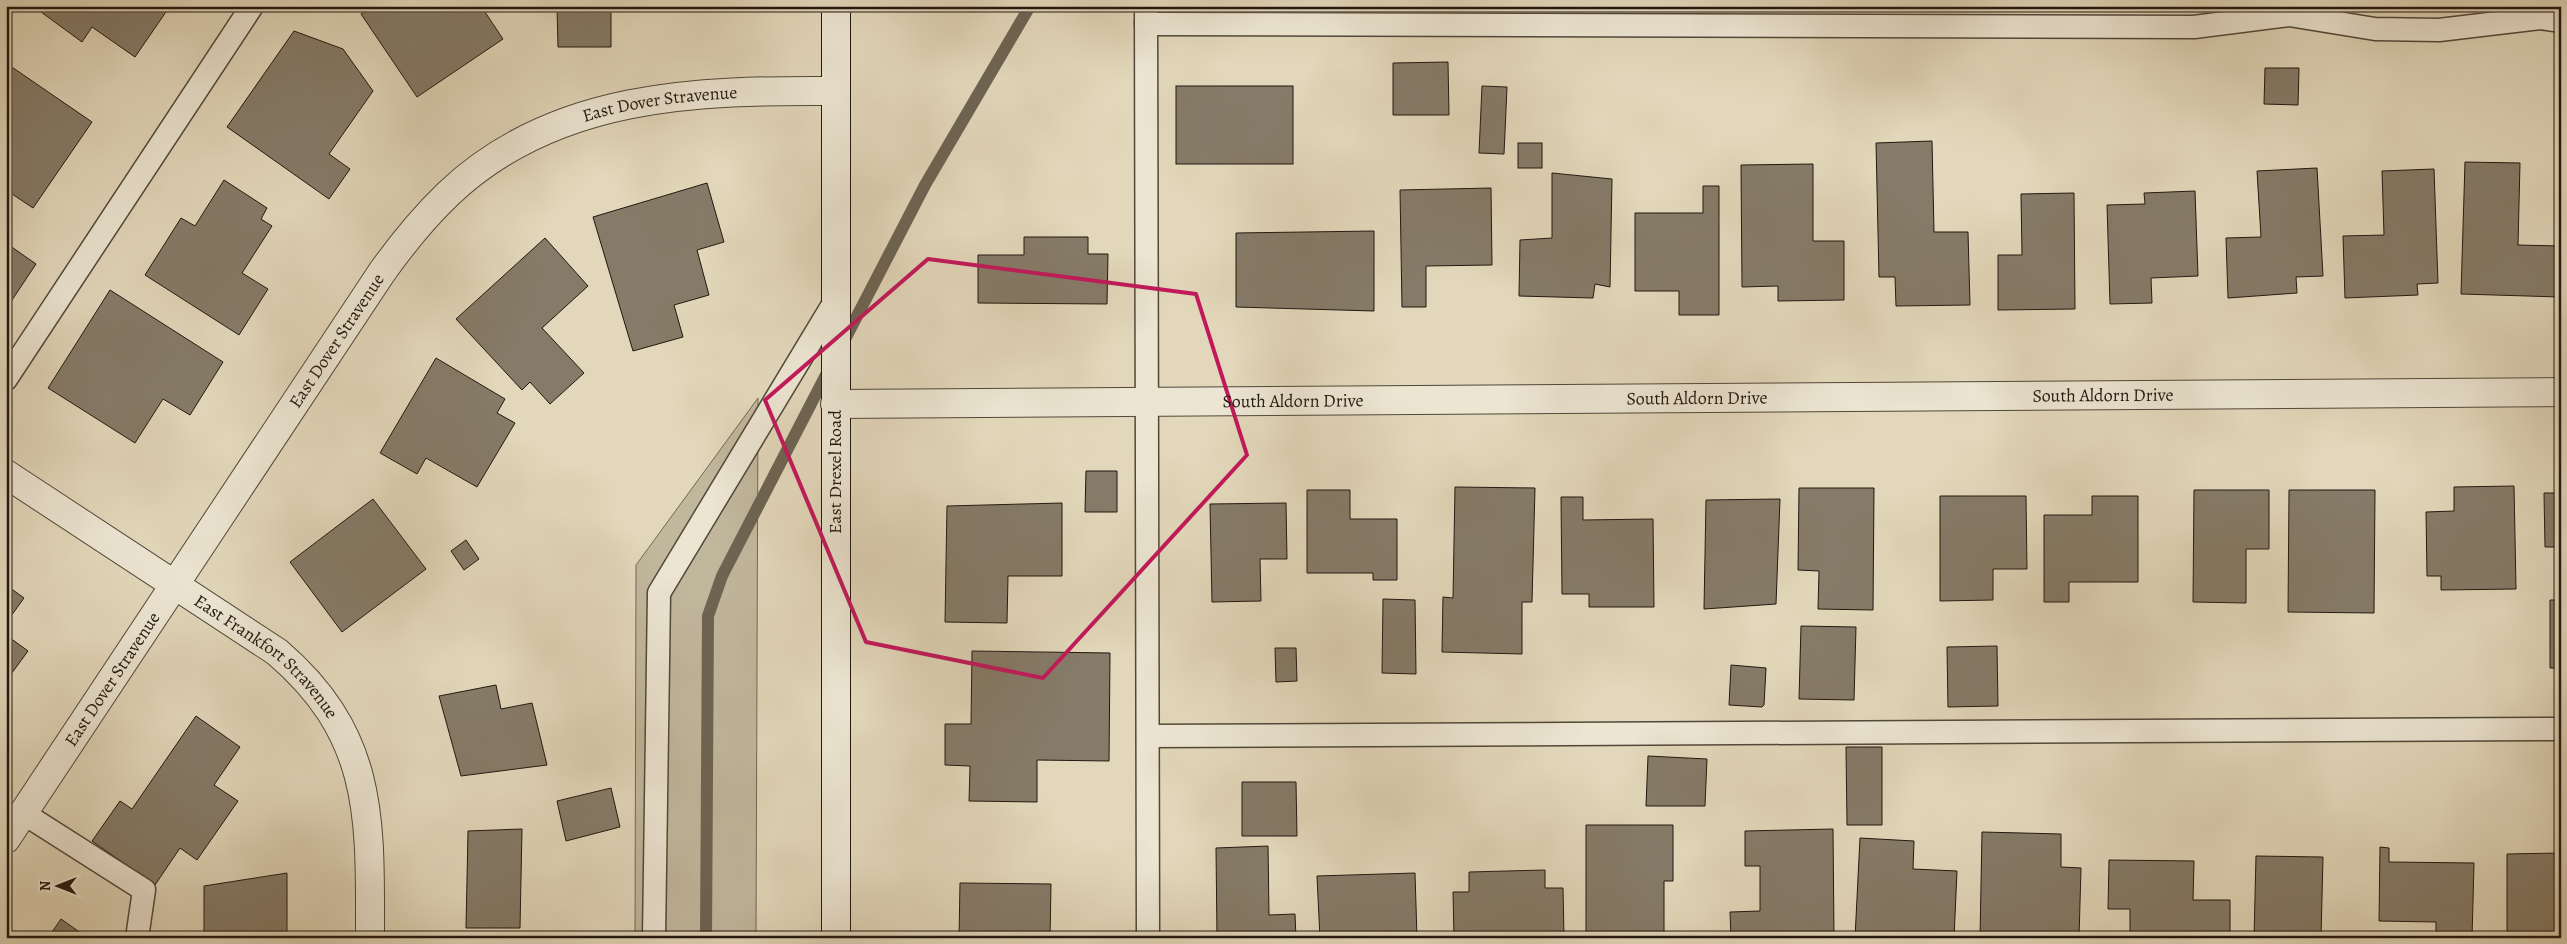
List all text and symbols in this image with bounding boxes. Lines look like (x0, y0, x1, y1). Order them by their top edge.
street label: East Dover Stravenue (579, 80, 738, 128)
street label: East Dover Stravenue (283, 269, 390, 413)
street label: South Aldorn Drive (2032, 383, 2174, 408)
street label: South Aldorn Drive (1626, 386, 1768, 410)
street label: South Aldorn Drive (1222, 388, 1364, 413)
street label: East Drexel Road (823, 410, 847, 534)
street label: East Frankfort Stravenue (190, 589, 344, 723)
street label: East Dover Stravenue (59, 607, 165, 751)
north arrow (32, 862, 82, 912)
text: N (36, 881, 55, 891)

